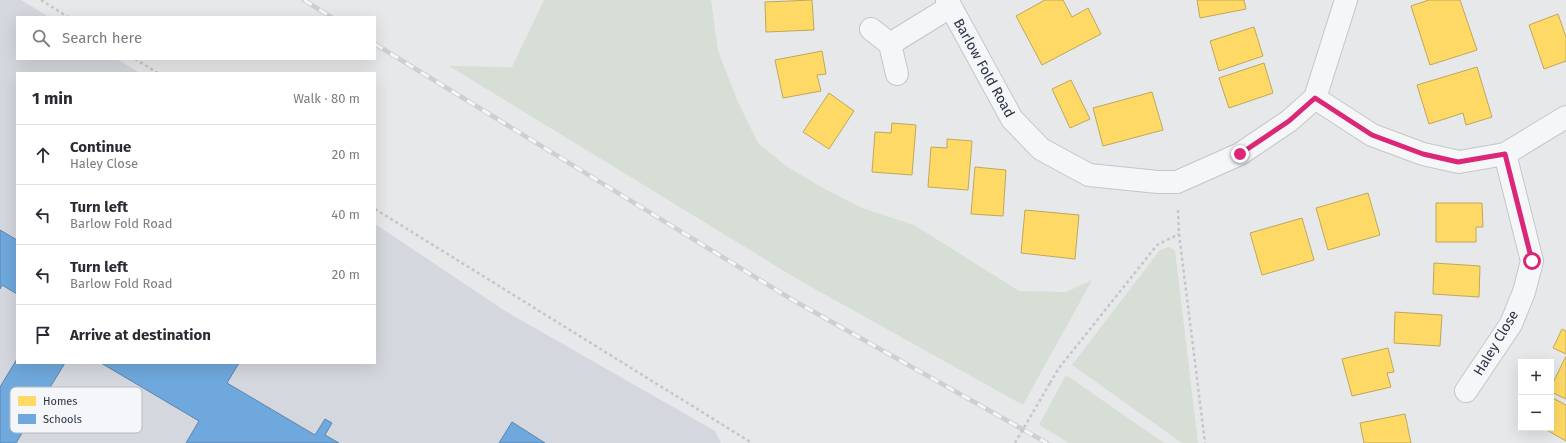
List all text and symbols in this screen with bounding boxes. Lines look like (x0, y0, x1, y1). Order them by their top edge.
search box (16, 16, 376, 60)
street label: Barlow Fold Road (950, 16, 1018, 120)
icon: search (30, 27, 52, 49)
text: Search here (62, 29, 142, 47)
text: 1 min (32, 88, 73, 109)
text: Walk · 80 m (293, 91, 360, 106)
text: Continue (70, 138, 131, 156)
icon: ahead (32, 144, 54, 166)
route end (1231, 145, 1249, 163)
text: 20 m (332, 147, 360, 162)
text: Haley Close (70, 156, 138, 171)
text: Turn left (70, 198, 128, 216)
icon: left (32, 204, 54, 226)
text: 40 m (331, 207, 360, 222)
text: Barlow Fold Road (70, 216, 173, 231)
route start (1523, 252, 1541, 270)
text: Turn left (70, 258, 128, 276)
icon: left (32, 264, 54, 286)
text: 20 m (332, 267, 360, 282)
text: Barlow Fold Road (70, 276, 173, 291)
street label: Haley Close (1470, 307, 1522, 379)
icon: arrive (32, 324, 54, 346)
text: Arrive at destination (70, 326, 211, 344)
map controls (1518, 359, 1554, 431)
button: + (1518, 359, 1554, 395)
legend (10, 387, 142, 433)
text: Homes (43, 395, 77, 408)
button: − (1518, 395, 1554, 431)
text: Schools (43, 413, 82, 426)

